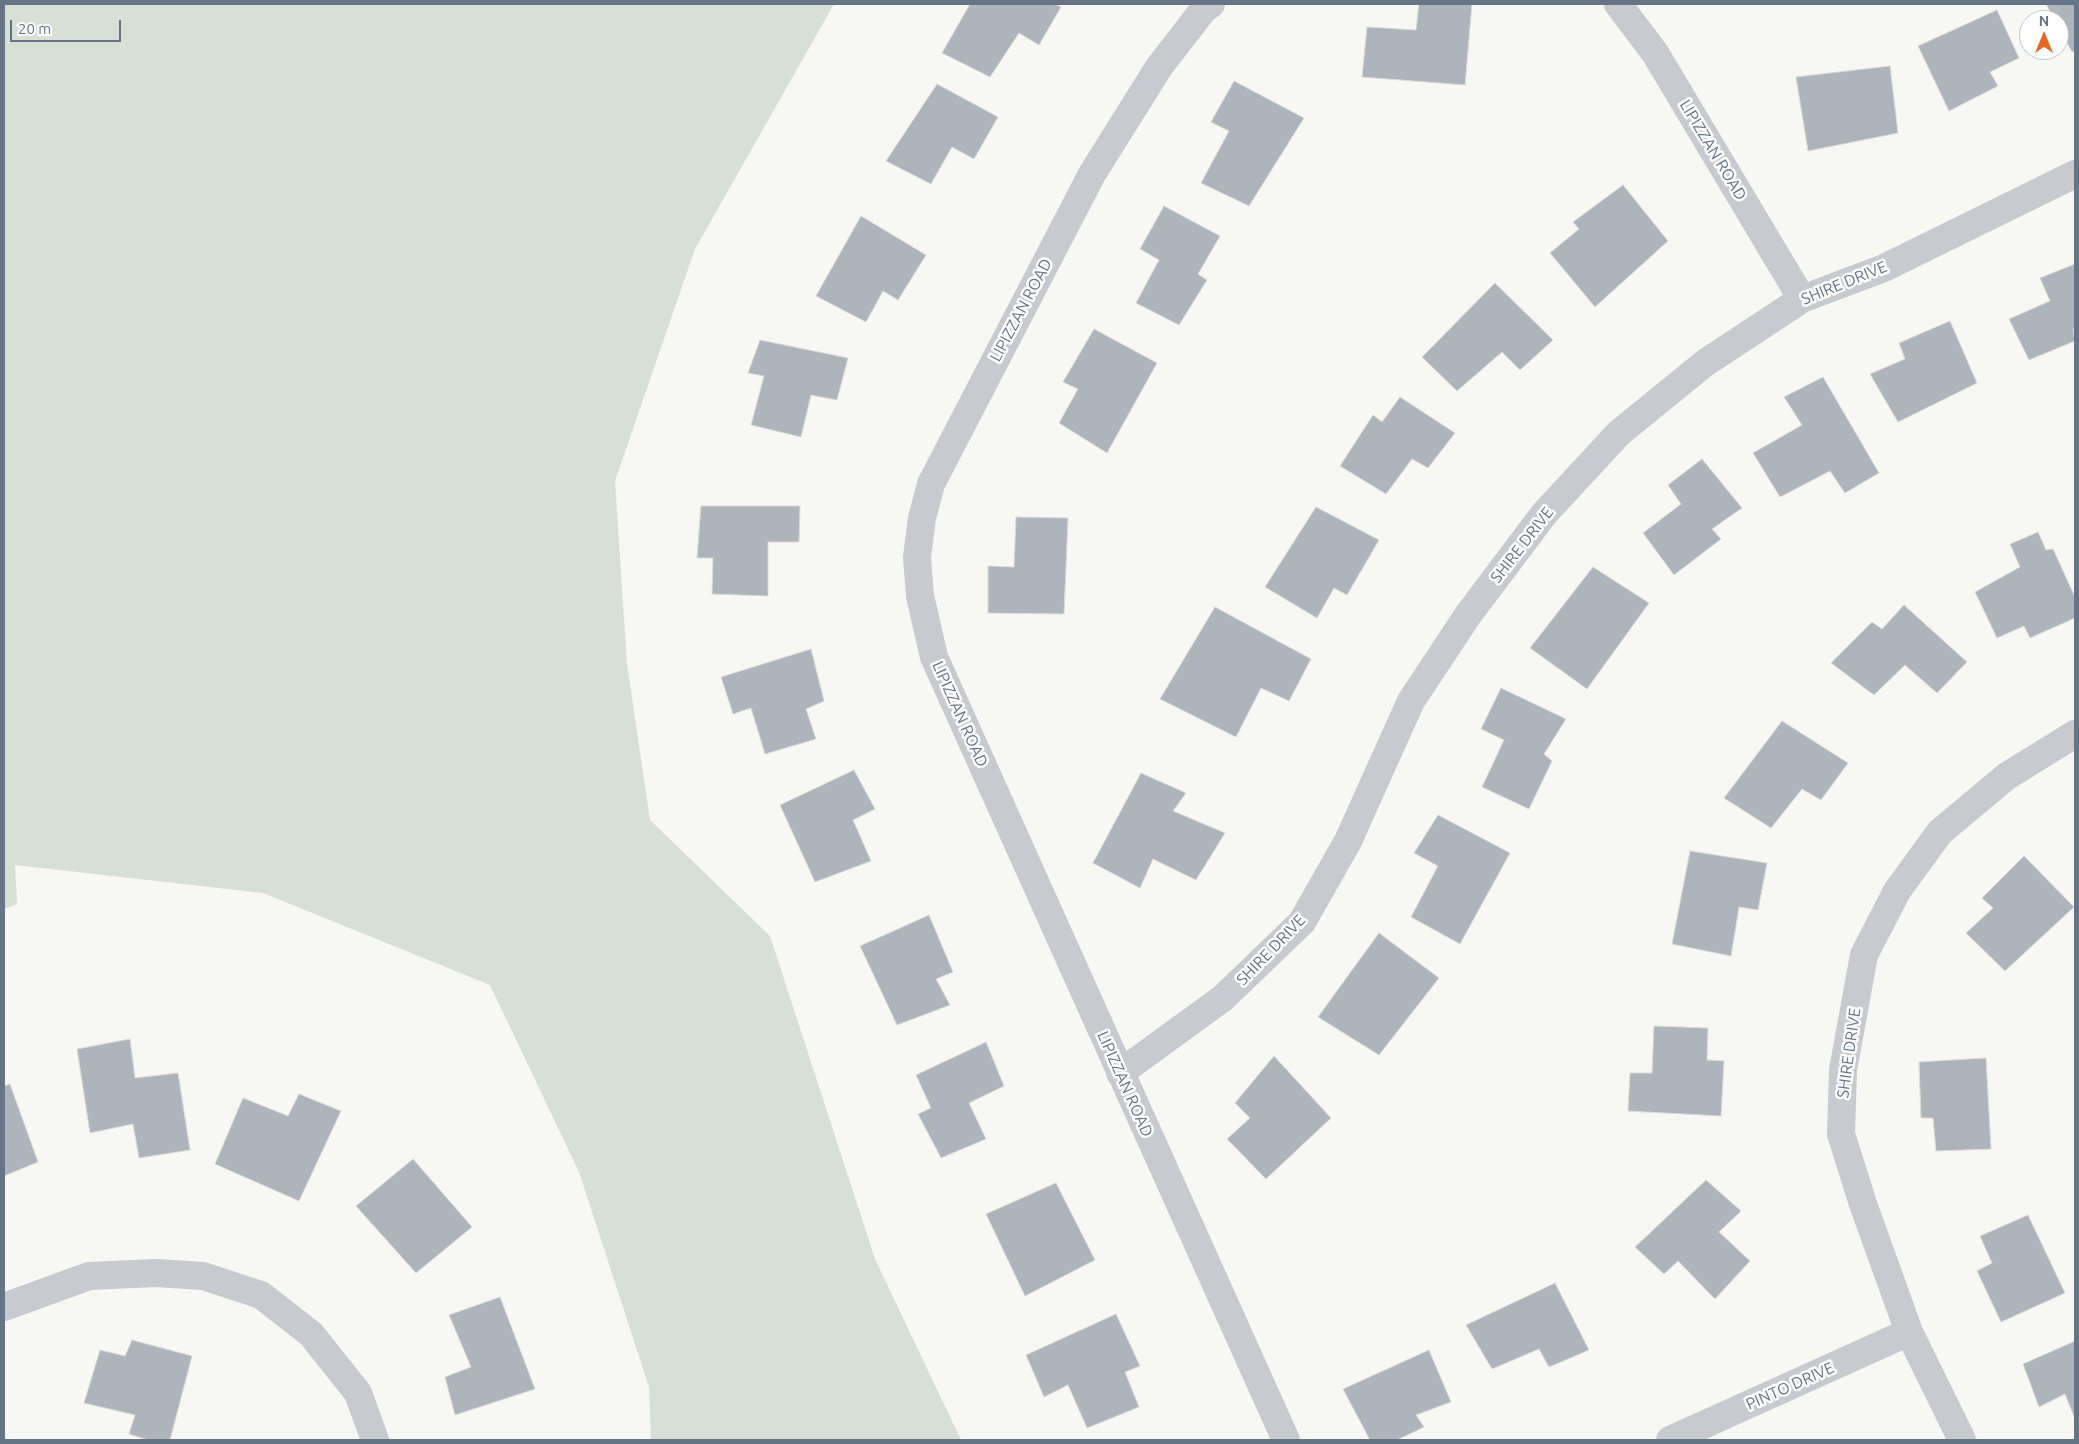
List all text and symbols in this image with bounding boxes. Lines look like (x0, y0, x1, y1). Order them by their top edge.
scale bar (12, 10, 124, 42)
north arrow (2019, 10, 2069, 60)
text: N (2039, 13, 2049, 29)
text: 20 m (18, 20, 51, 37)
street label: LIPIZZAN ROAD (1675, 96, 1751, 204)
street label: LIPIZZAN ROAD (986, 255, 1056, 365)
street label: SHIRE DRIVE (1798, 257, 1890, 309)
street label: SHIRE DRIVE (1486, 503, 1558, 587)
street label: LIPIZZAN ROAD (928, 658, 992, 770)
street label: SHIRE DRIVE (1233, 911, 1309, 989)
street label: SHIRE DRIVE (1833, 1007, 1865, 1099)
street label: LIPIZZAN ROAD (1093, 1028, 1157, 1140)
street label: PINTO DRIVE (1743, 1358, 1837, 1414)

